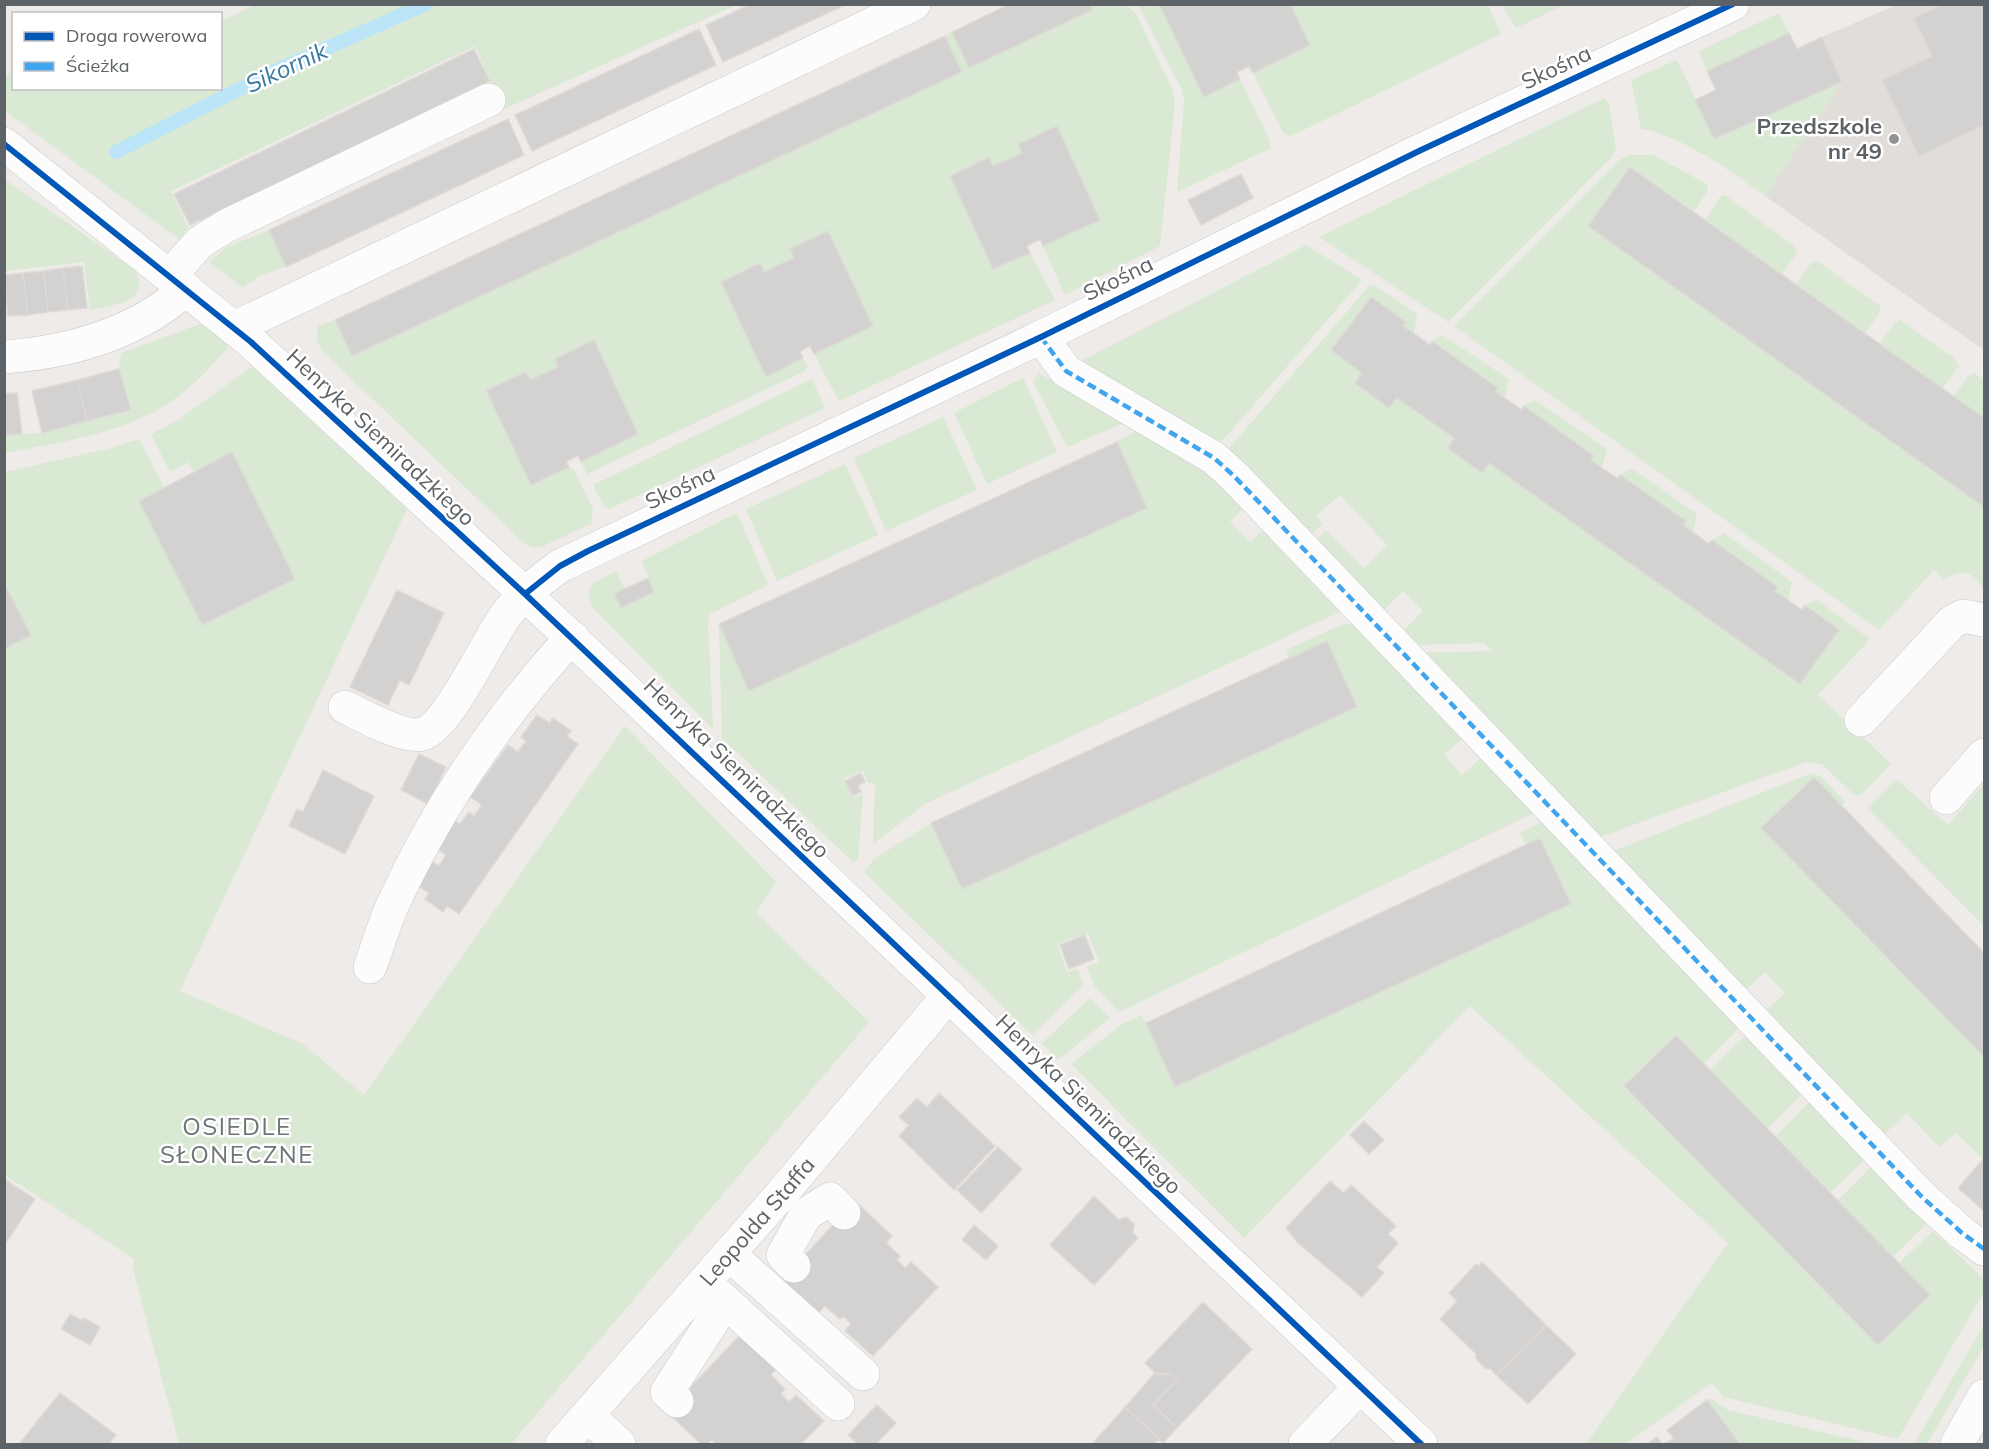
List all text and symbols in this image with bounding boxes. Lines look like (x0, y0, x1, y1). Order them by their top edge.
legend (12, 12, 222, 90)
text: Droga rowerowa (66, 24, 207, 47)
water label: Sikornik (240, 35, 332, 99)
street label: Skośna (1516, 39, 1596, 95)
text: Ścieżka (66, 54, 129, 77)
place label: Przedszkole nr 49 (1757, 112, 1882, 165)
marker: Przedszkole nr 49 (1887, 132, 1901, 146)
street label: Skośna (1078, 249, 1158, 307)
street label: Henryka Siemiradzkiego (281, 342, 481, 532)
street label: Skośna (640, 459, 720, 515)
street label: Henryka Siemiradzkiego (638, 672, 836, 864)
street label: Henryka Siemiradzkiego (990, 1008, 1188, 1200)
district label: OSIEDLE SŁONECZNE (160, 1111, 314, 1169)
street label: Leopolda Staffa (693, 1151, 821, 1292)

